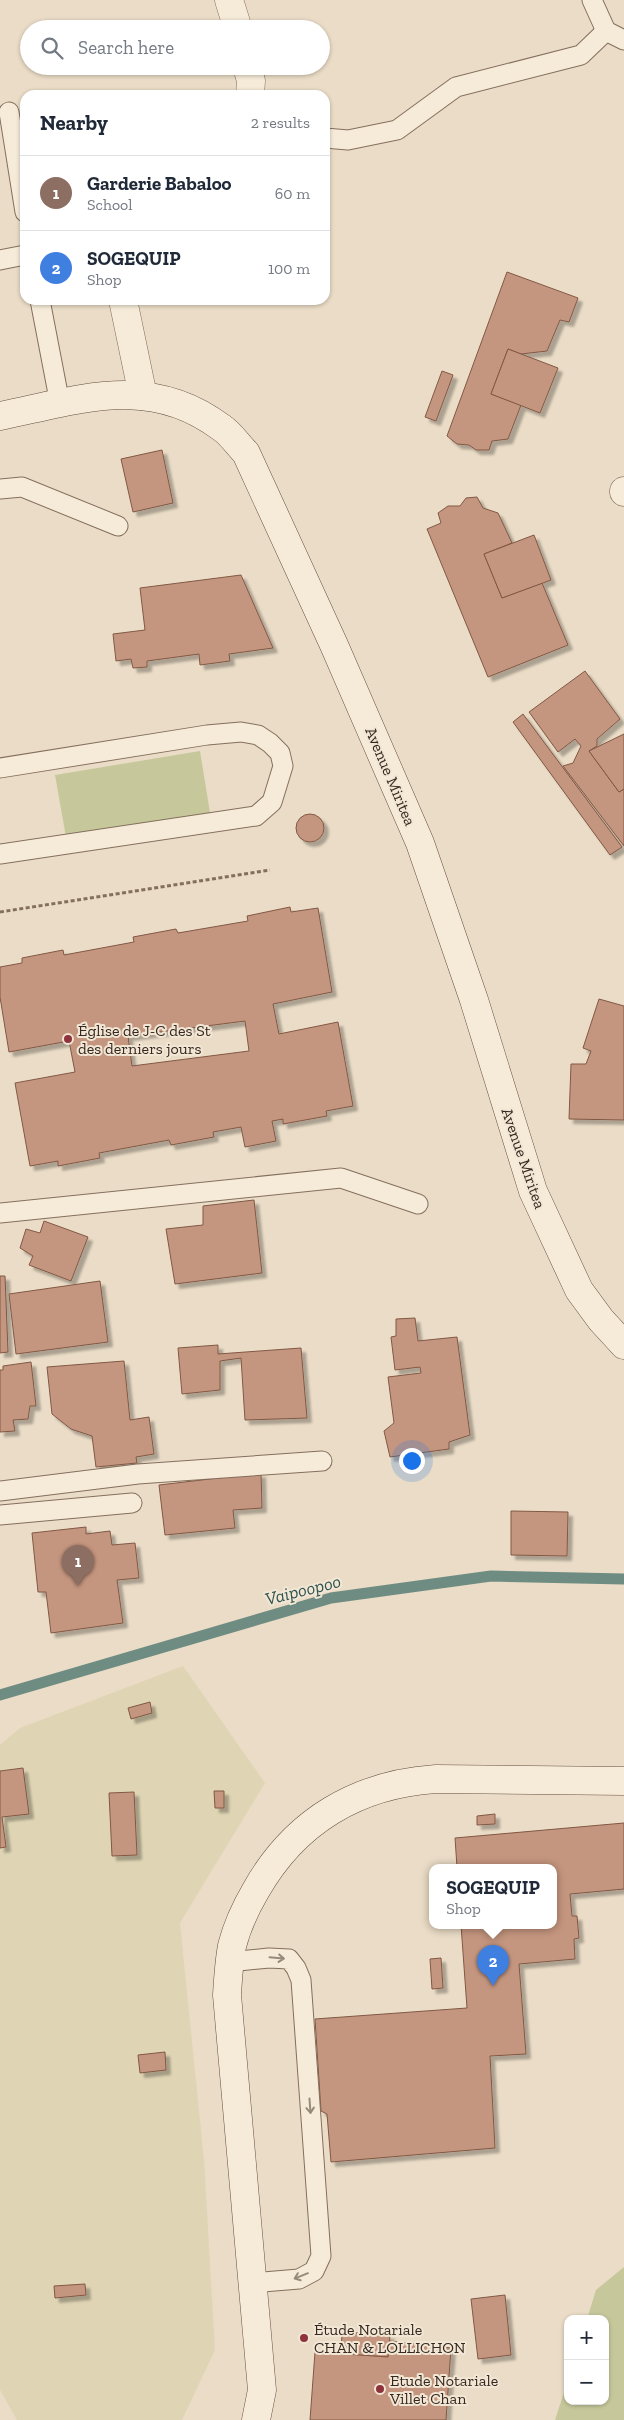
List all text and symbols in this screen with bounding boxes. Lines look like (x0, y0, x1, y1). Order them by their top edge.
search box (20, 20, 330, 75)
icon: search (38, 34, 66, 62)
text: Search here (78, 36, 174, 59)
text: Nearby (40, 110, 108, 135)
text: 2 results (251, 113, 310, 132)
text: Garderie Babaloo (87, 172, 232, 195)
text: 1 (53, 184, 59, 203)
text: 60 m (275, 184, 310, 203)
text: School (87, 195, 133, 214)
text: SOGEQUIP (87, 247, 181, 270)
text: 2 (52, 259, 60, 278)
text: 100 m (268, 259, 310, 278)
text: Shop (87, 270, 122, 289)
street label: Avenue Miritea (361, 724, 420, 829)
place label: Église de J-C des St des derniers jours (78, 1021, 211, 1058)
marker: Église de J-C des St des derniers jours (62, 1033, 74, 1045)
street label: Avenue Miritea (497, 1105, 550, 1211)
your location (399, 1448, 425, 1474)
pin: 1 (62, 1545, 94, 1586)
water label: Vaipoopoo (263, 1570, 343, 1610)
popup (429, 1864, 557, 1929)
text: SOGEQUIP (446, 1876, 540, 1899)
text: Shop (446, 1899, 481, 1918)
pin: 2 (477, 1945, 509, 1986)
one-way arrow (269, 1954, 285, 1963)
one-way arrow (306, 2098, 315, 2114)
one-way arrow (294, 2272, 309, 2282)
map controls (564, 2315, 609, 2405)
button: + (564, 2315, 609, 2360)
place label: Étude Notariale CHAN & LOLLICHON (314, 2320, 466, 2357)
marker: Étude Notariale CHAN & LOLLICHON (298, 2332, 310, 2344)
button: − (564, 2360, 609, 2405)
place label: Etude Notariale Villet Chan (389, 2371, 498, 2408)
marker: Etude Notariale Villet Chan (374, 2383, 386, 2395)

